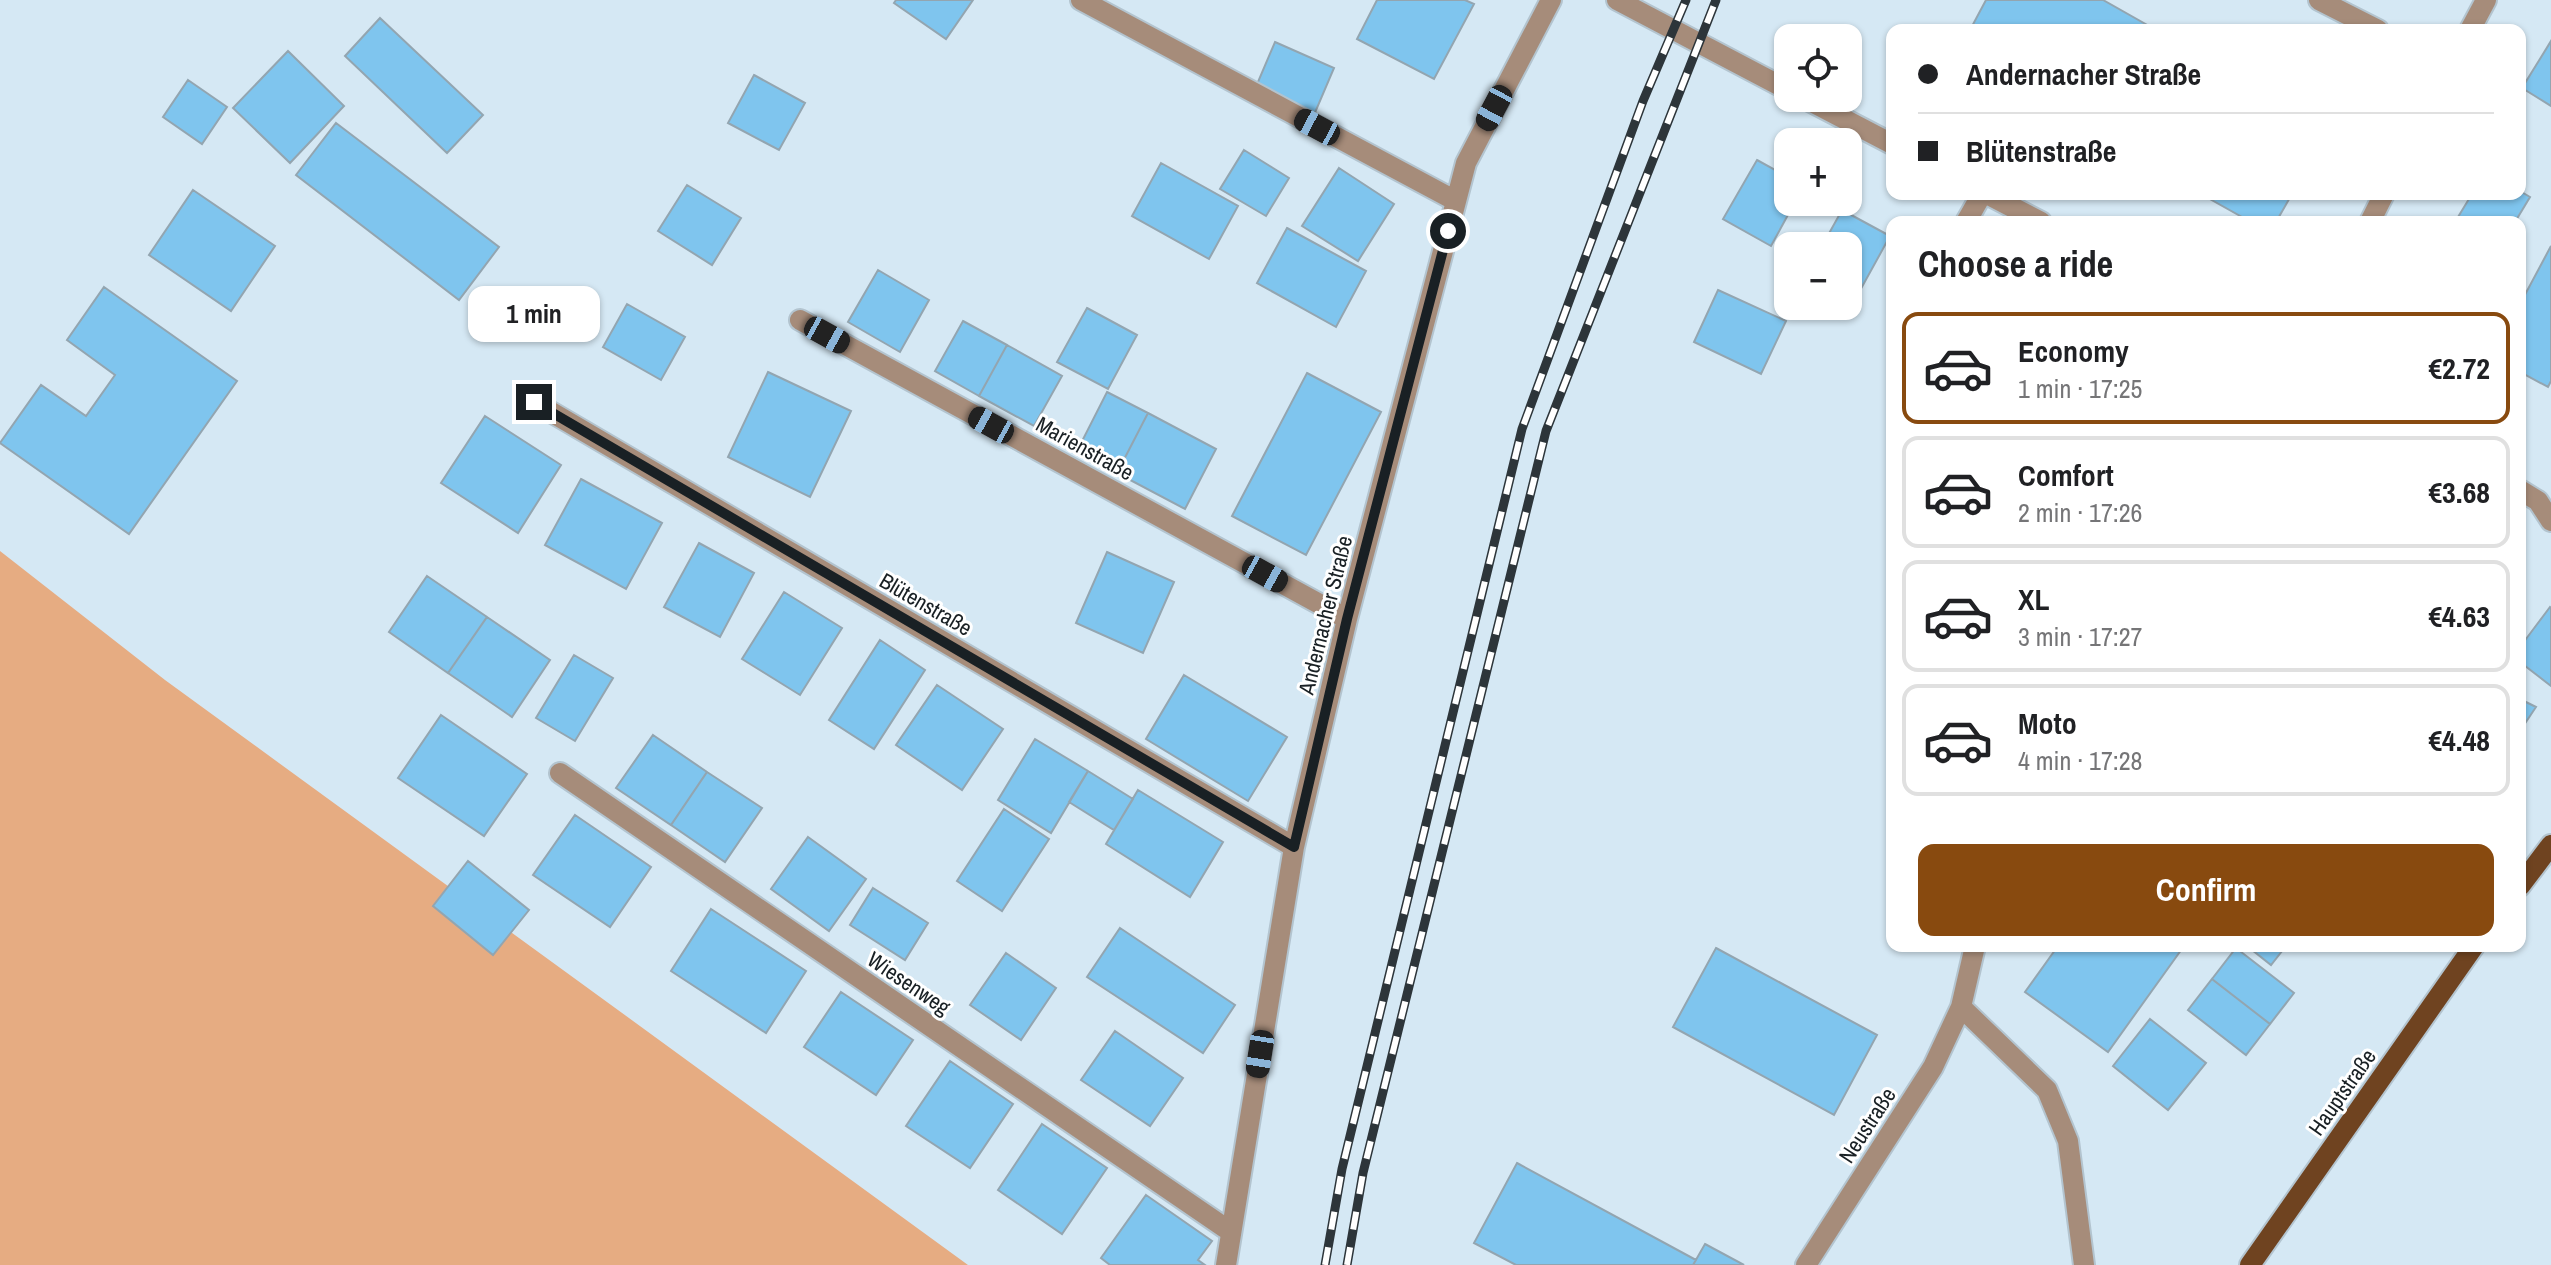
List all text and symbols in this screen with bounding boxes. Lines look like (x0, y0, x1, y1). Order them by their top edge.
map controls (1774, 24, 1862, 320)
button: locate (1774, 24, 1862, 112)
text: Andernacher Straße (1966, 54, 2201, 94)
car (1472, 81, 1516, 135)
car (1290, 105, 1344, 149)
button: + (1774, 128, 1862, 216)
text: Blütenstraße (1966, 131, 2116, 171)
route start (1430, 213, 1466, 249)
button: − (1774, 232, 1862, 320)
text: Choose a ride (1918, 240, 2113, 288)
callout: 1 min (468, 286, 600, 342)
text: 1 min (506, 296, 562, 331)
car (800, 313, 854, 357)
text: Economy (2018, 331, 2129, 371)
icon: car (1922, 332, 1994, 404)
text: €2.72 (2428, 348, 2490, 388)
text: 1 min · 17:25 (2018, 371, 2142, 406)
route end (516, 384, 552, 420)
car (964, 403, 1018, 447)
street label: Marienstraße (1031, 409, 1139, 487)
text: Comfort (2018, 455, 2114, 495)
icon: car (1922, 456, 1994, 528)
text: €3.68 (2428, 472, 2490, 512)
text: 2 min · 17:26 (2018, 495, 2142, 530)
street label: Andernacher Straße (1291, 533, 1359, 698)
car (1238, 552, 1292, 596)
street label: Blütenstraße (874, 565, 978, 643)
text: XL (2018, 579, 2049, 619)
icon: car (1922, 580, 1994, 652)
text: €4.63 (2428, 596, 2490, 636)
text: 3 min · 17:27 (2018, 619, 2142, 654)
text: Moto (2018, 703, 2077, 743)
icon: car (1922, 704, 1994, 776)
text: €4.48 (2428, 720, 2490, 760)
text: 4 min · 17:28 (2018, 743, 2142, 778)
button: Confirm (1918, 844, 2494, 936)
street label: Wiesenweg (862, 944, 956, 1022)
car (1244, 1028, 1276, 1080)
street label: Hauptstraße (2301, 1043, 2383, 1141)
street label: Neustraße (1831, 1082, 1903, 1168)

